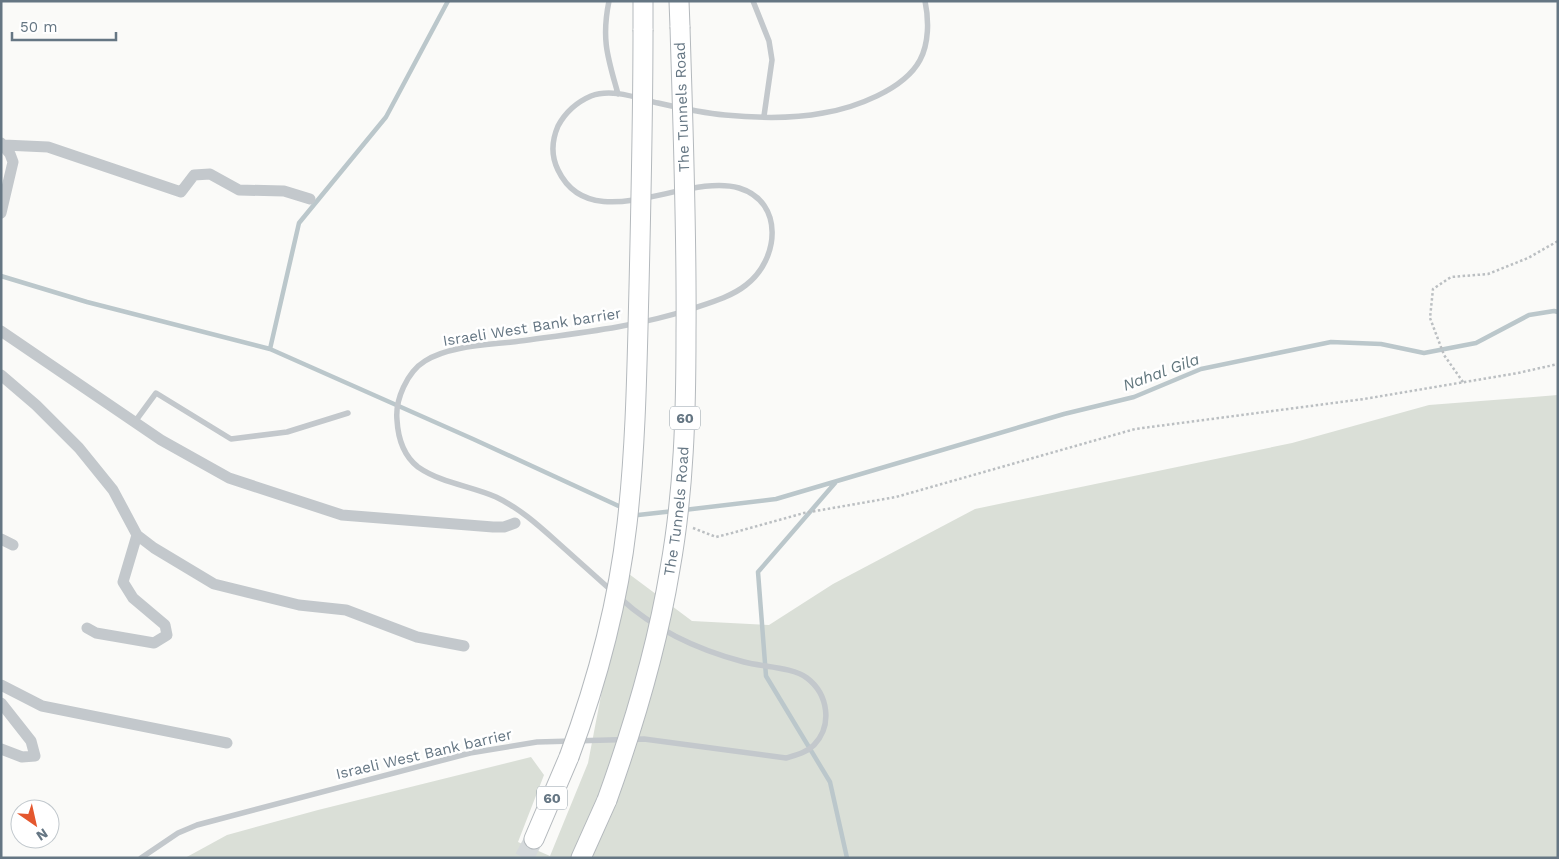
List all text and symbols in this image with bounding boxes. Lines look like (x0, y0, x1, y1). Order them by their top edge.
scale bar (12, 10, 116, 42)
text: 50 m (20, 18, 57, 36)
street label: The Tunnels Road (671, 42, 693, 172)
street label: Israeli West Bank barrier (442, 304, 622, 350)
water label: Nahal Gila (1120, 349, 1202, 395)
road number: 60 (670, 406, 700, 429)
street label: The Tunnels Road (660, 446, 693, 577)
street label: Israeli West Bank barrier (334, 725, 514, 783)
road number: 60 (537, 786, 567, 810)
north arrow (10, 799, 60, 849)
text: N (33, 825, 51, 844)

